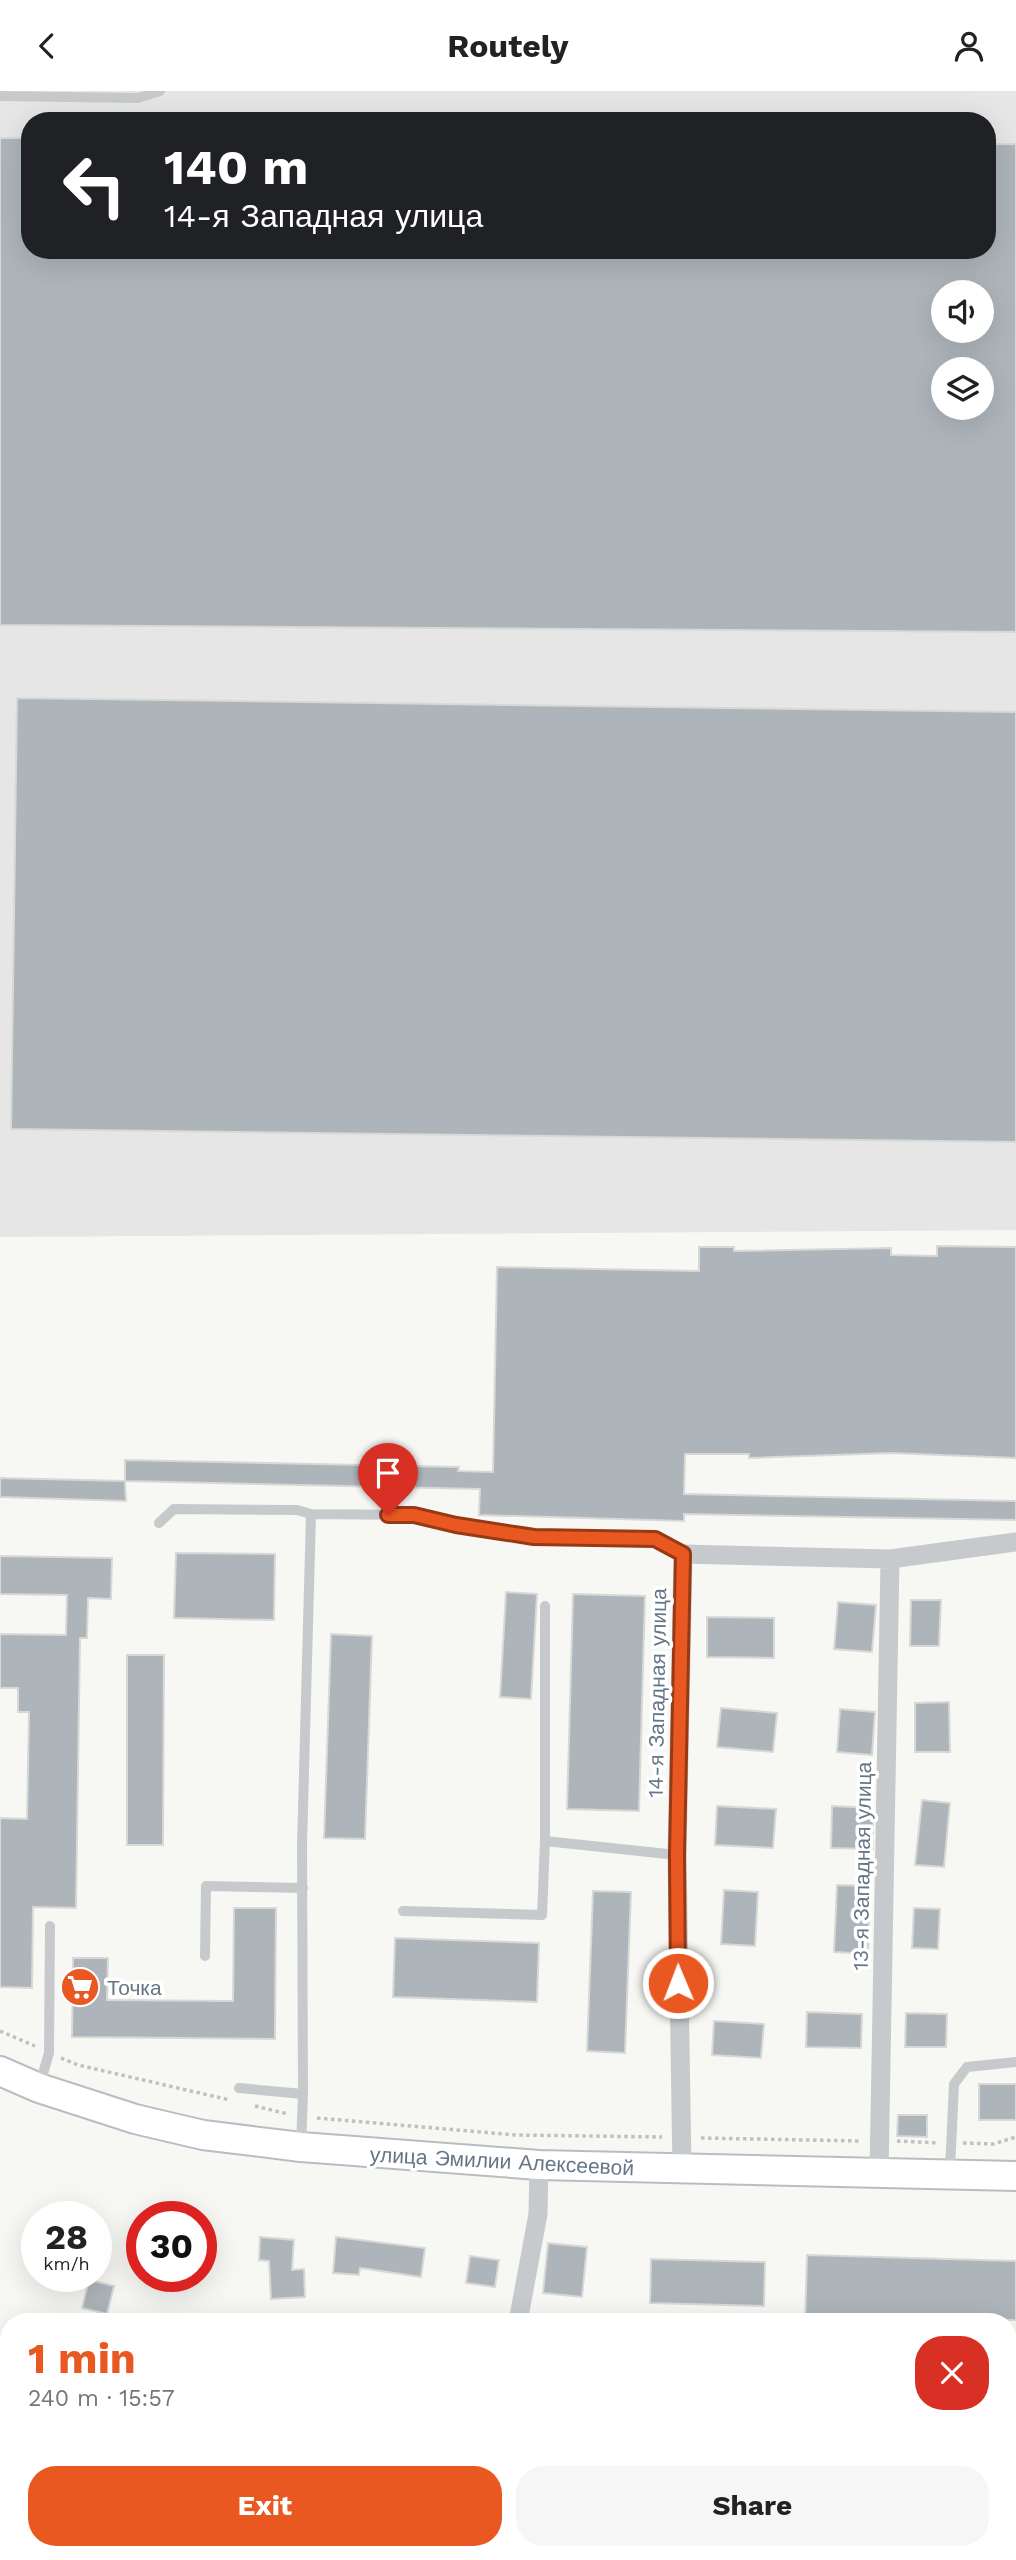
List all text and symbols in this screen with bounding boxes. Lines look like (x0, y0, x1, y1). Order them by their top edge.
icon: back (28, 27, 66, 65)
text: Routely (447, 27, 569, 65)
icon: person (950, 27, 988, 65)
text: 140 m (164, 138, 308, 196)
icon: left (49, 140, 140, 231)
text: 14-я Западная улица (164, 197, 483, 235)
map controls (931, 280, 994, 420)
button: sound (931, 280, 994, 343)
button: layers (931, 357, 994, 420)
pin (358, 1443, 418, 1515)
icon: arrive (369, 1454, 407, 1492)
street label: 14-я Западная улица (643, 1588, 671, 1798)
street label: 13-я Западная улица (848, 1761, 876, 1971)
position arrow (641, 1946, 715, 2020)
supermarket icon: Точка (59, 1966, 101, 2008)
place label: Точка (107, 1975, 162, 2000)
street label: улица Эмилии Алексеевой (369, 2142, 635, 2180)
speed limit sign: 30 (126, 2201, 217, 2292)
text: 28 (45, 2216, 88, 2258)
text: km/h (43, 2253, 90, 2274)
text: 1 min (28, 2334, 136, 2383)
button: close (915, 2336, 989, 2410)
text: 240 m · 15:57 (28, 2385, 175, 2412)
button: Exit (28, 2466, 502, 2546)
button: Share (516, 2466, 989, 2546)

